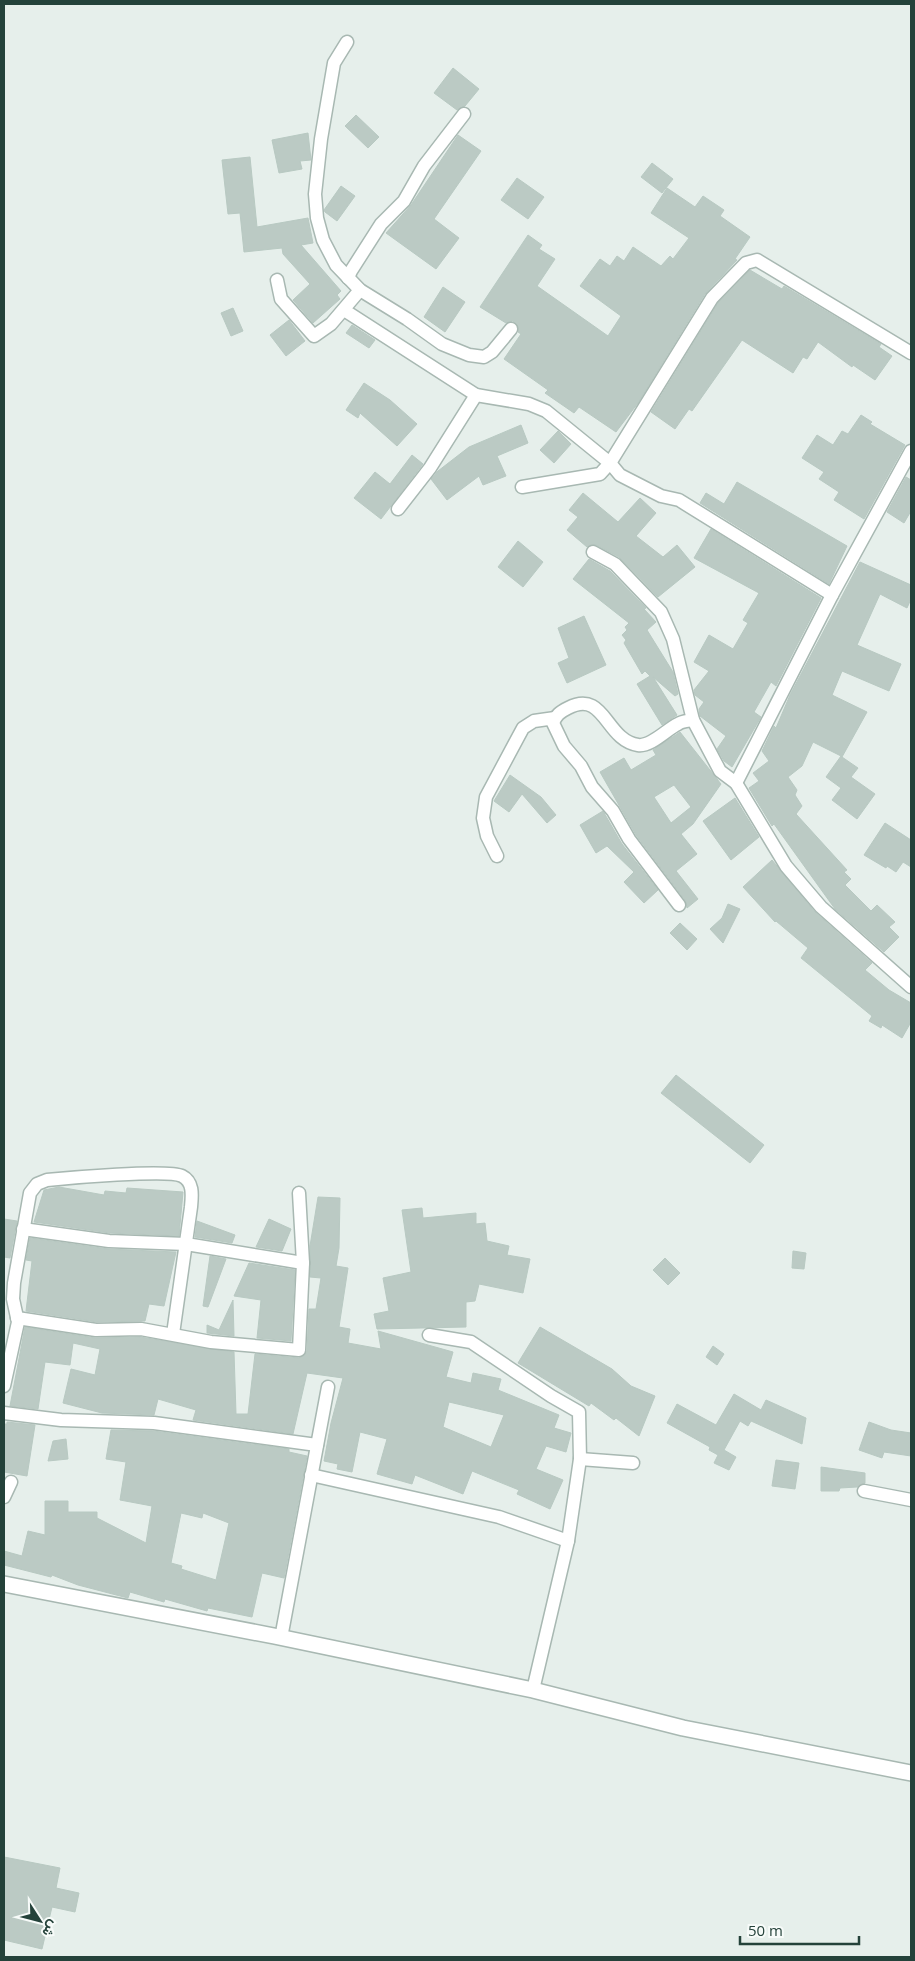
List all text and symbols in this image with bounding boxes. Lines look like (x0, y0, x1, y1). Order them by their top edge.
north arrow (15, 1896, 65, 1946)
scale bar (740, 1914, 859, 1946)
text: ش (38, 1917, 64, 1941)
text: 50 m (748, 1920, 783, 1940)

